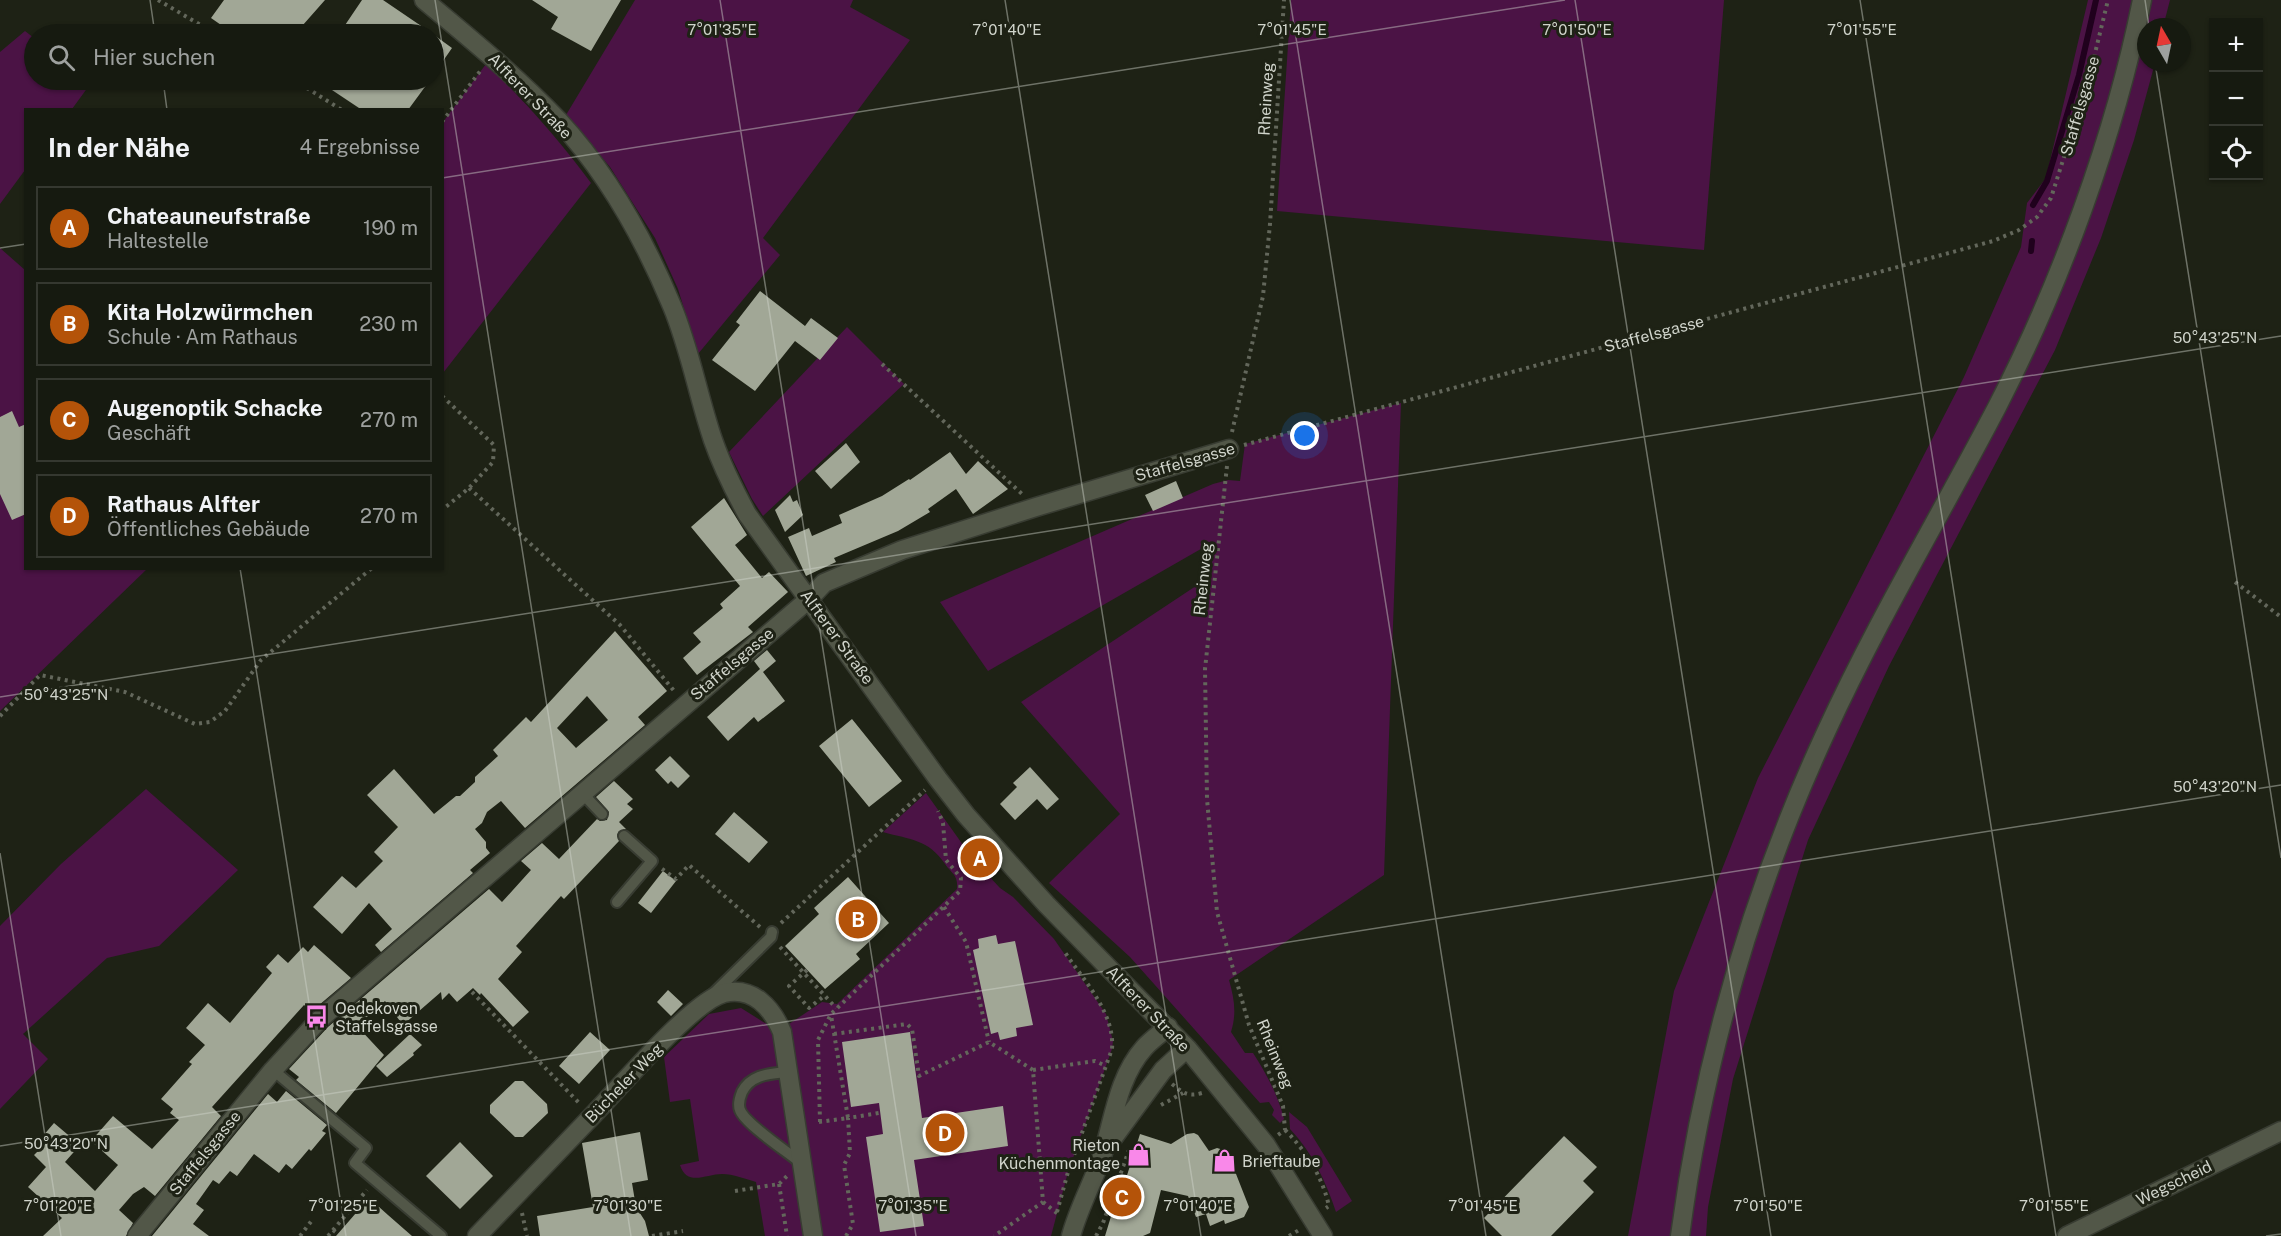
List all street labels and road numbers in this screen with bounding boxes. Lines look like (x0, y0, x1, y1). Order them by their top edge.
street label: Alfterer Straße (484, 49, 576, 143)
street label: Staffelsgasse (2057, 54, 2103, 158)
street label: Rheinweg (1255, 62, 1277, 136)
street label: Staffelsgasse (1602, 312, 1706, 356)
street label: Staffelsgasse (1133, 439, 1237, 485)
street label: Rheinweg (1190, 542, 1216, 616)
street label: Alfterer Straße (796, 586, 878, 688)
street label: Staffelsgasse (687, 624, 777, 704)
street label: Alfterer Straße (1102, 962, 1194, 1056)
street label: Rheinweg (1252, 1016, 1298, 1092)
street label: Bücheler Weg (581, 1039, 667, 1127)
street label: Staffelsgasse (165, 1107, 245, 1199)
street label: Wegscheid (2133, 1157, 2215, 1209)

